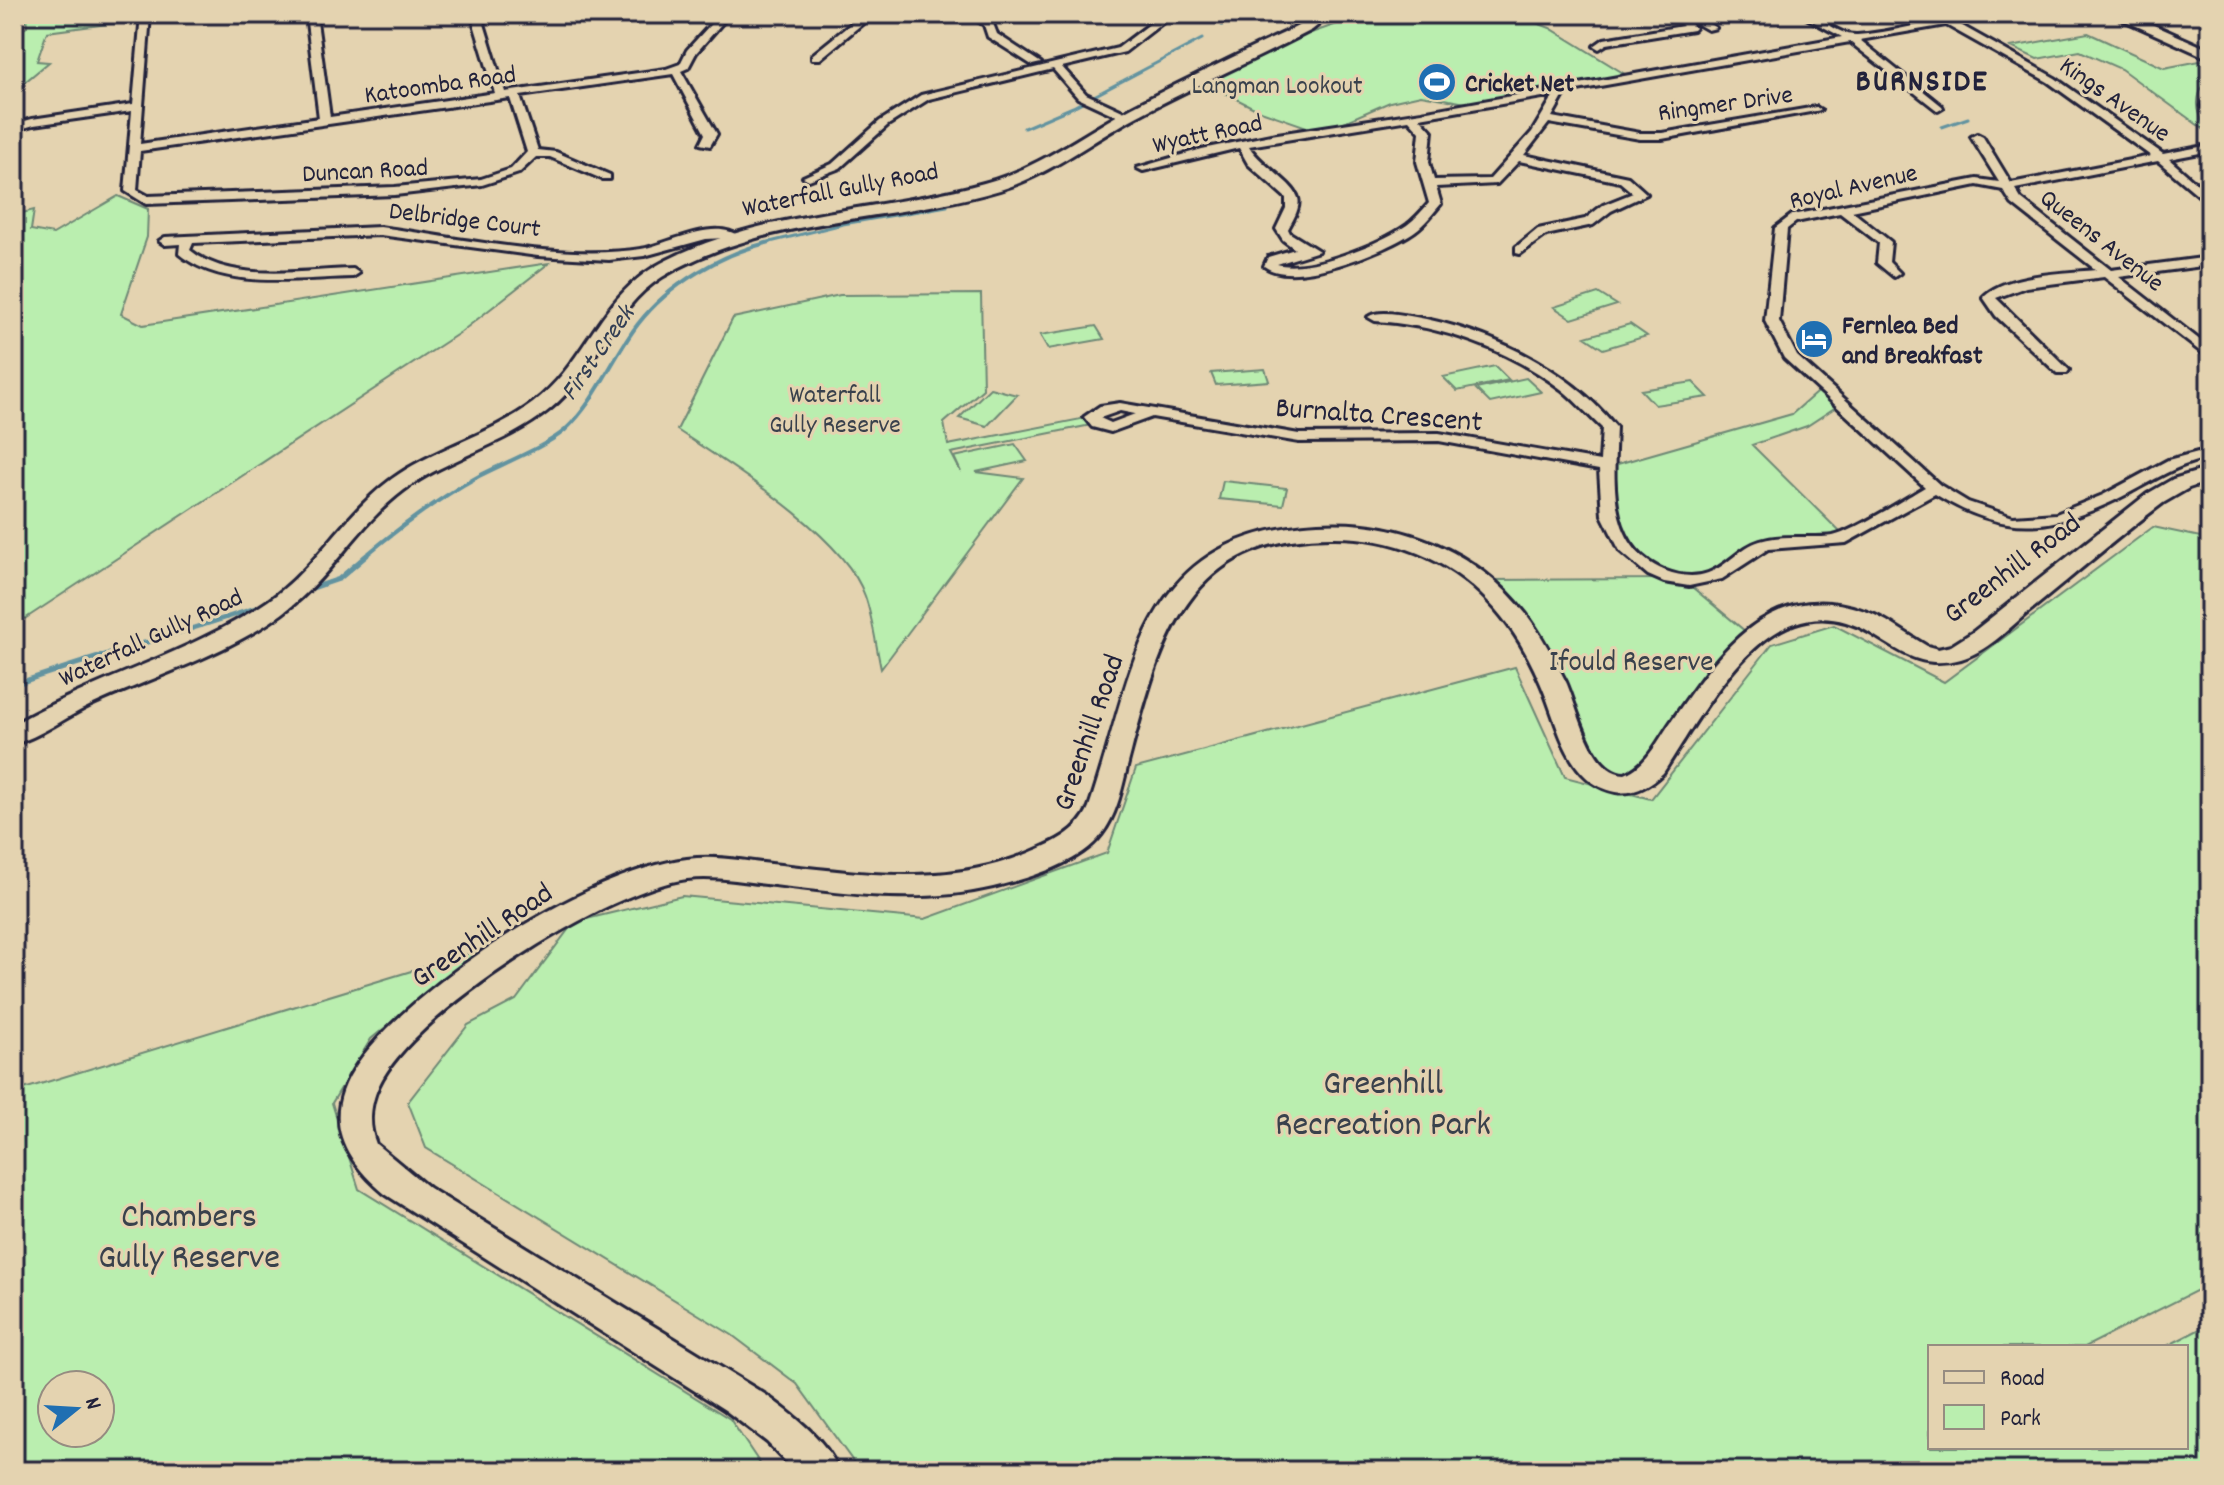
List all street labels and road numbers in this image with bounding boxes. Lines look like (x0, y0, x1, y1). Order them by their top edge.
street label: Kings Avenue (2051, 49, 2177, 153)
street label: Katoomba Road (362, 58, 519, 115)
street label: Ringmer Drive (1656, 78, 1795, 133)
street label: Wyatt Road (1149, 106, 1266, 165)
street label: Duncan Road (301, 151, 429, 194)
street label: Waterfall Gully Road (739, 154, 942, 229)
street label: Royal Avenue (1786, 156, 1921, 221)
street label: Queens Avenue (2031, 181, 2171, 302)
street label: Delbridge Court (387, 194, 543, 249)
street label: Burnalta Crescent (1274, 389, 1484, 446)
street label: Greenhill Road (1936, 504, 2092, 637)
street label: Waterfall Gully Road (53, 580, 250, 698)
street label: Greenhill Road (1044, 649, 1138, 818)
street label: Greenhill Road (404, 874, 563, 1001)

